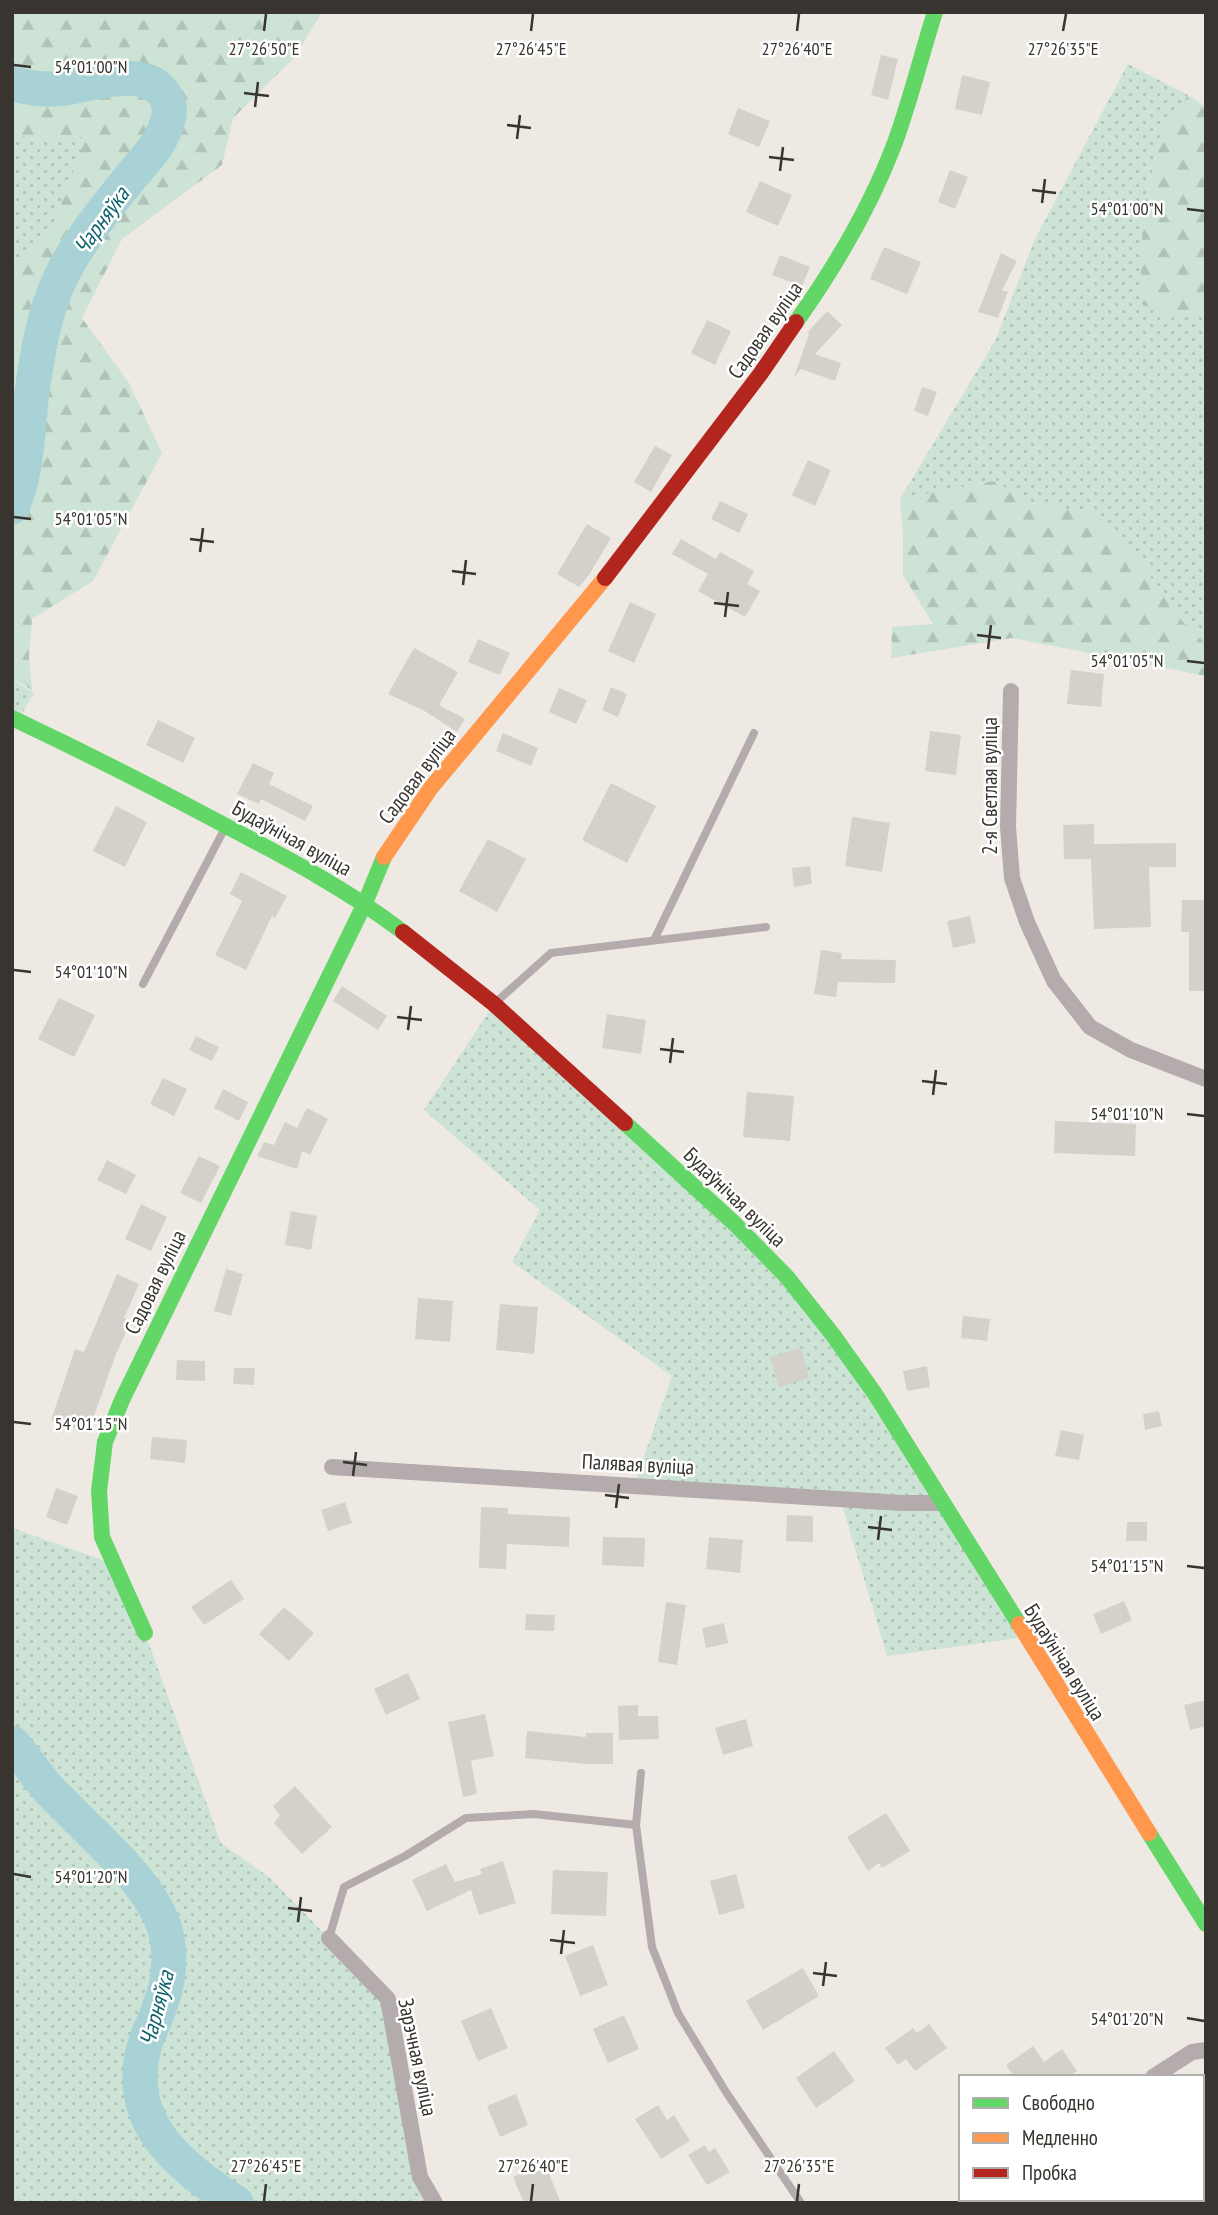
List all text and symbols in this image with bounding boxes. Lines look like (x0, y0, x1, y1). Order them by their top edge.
text: 27°26'50"E (229, 37, 299, 60)
text: 27°26'45"E (496, 37, 566, 60)
text: 27°26'40"E (762, 37, 832, 60)
text: 27°26'35"E (1028, 37, 1098, 60)
text: 54°01'00"N (55, 55, 127, 78)
water label: Чарняўка (67, 179, 136, 259)
text: 54°01'00"N (1091, 197, 1163, 220)
street label: Садовая вуліца (722, 276, 808, 384)
text: 54°01'05"N (55, 507, 127, 530)
text: 54°01'05"N (1091, 649, 1163, 672)
street label: 2-я Светлая вуліца (976, 717, 1003, 855)
street label: Садовая вуліца (372, 723, 462, 829)
street label: Будаўнічая вуліца (228, 794, 356, 882)
text: 54°01'10"N (55, 960, 127, 983)
text: 54°01'10"N (1091, 1102, 1163, 1125)
street label: Будаўнічая вуліца (678, 1141, 792, 1253)
street label: Садовая вуліца (118, 1225, 192, 1339)
text: 54°01'15"N (55, 1412, 127, 1435)
street label: Палявая вуліца (581, 1448, 695, 1480)
text: 54°01'15"N (1091, 1554, 1163, 1577)
street label: Будаўнічая вуліца (1018, 1599, 1112, 1725)
text: 54°01'20"N (55, 1865, 127, 1888)
water label: Чарняўка (132, 1966, 180, 2048)
street label: Зарэчная вуліца (392, 1996, 444, 2118)
text: 54°01'20"N (1091, 2007, 1163, 2030)
legend (959, 2075, 1204, 2201)
text: Свободно (1022, 2089, 1095, 2116)
text: Медленно (1022, 2124, 1098, 2151)
text: 27°26'45"E (231, 2154, 301, 2177)
text: 27°26'40"E (498, 2154, 568, 2177)
text: 27°26'35"E (764, 2154, 834, 2177)
text: Пробка (1022, 2159, 1077, 2186)

